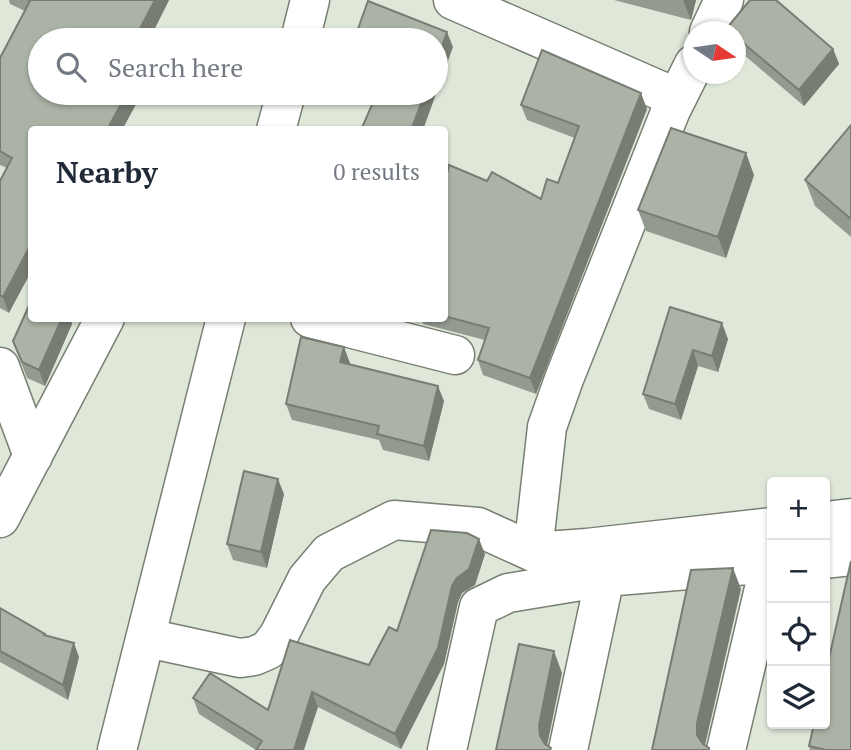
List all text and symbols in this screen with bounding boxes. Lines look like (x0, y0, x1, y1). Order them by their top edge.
north arrow (683, 21, 746, 84)
search box (28, 28, 448, 105)
icon: search (52, 48, 90, 86)
text: Search here (108, 50, 243, 84)
text: Nearby (56, 152, 158, 192)
text: 0 results (333, 156, 420, 187)
map controls (767, 477, 830, 729)
button: + (767, 477, 830, 540)
button: − (767, 540, 830, 603)
button: locate (767, 603, 830, 666)
button: layers (767, 666, 830, 729)

